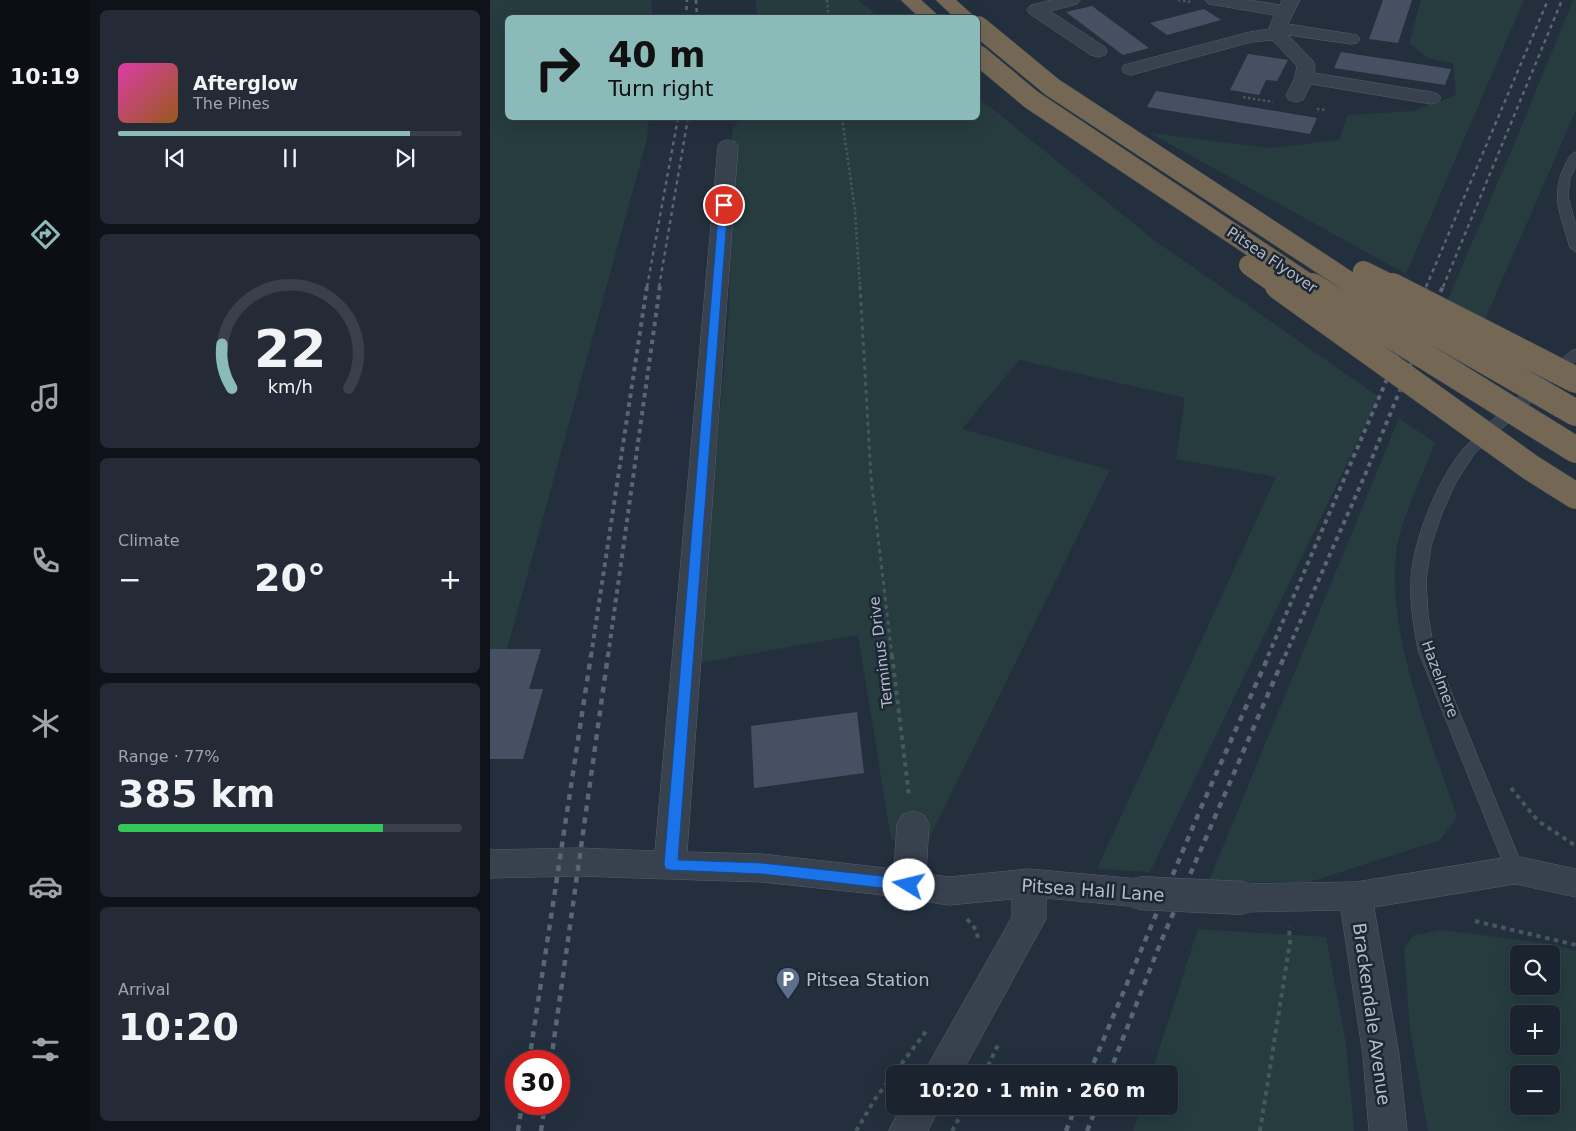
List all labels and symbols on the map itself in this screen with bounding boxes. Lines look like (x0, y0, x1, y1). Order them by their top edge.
pin (703, 184, 745, 226)
street label: Pitsea Flyover (1223, 223, 1321, 297)
street label: Terminus Drive (865, 595, 897, 710)
street label: Hazelmere (1418, 638, 1462, 720)
position arrow (882, 858, 934, 910)
street label: Pitsea Hall Lane (1021, 875, 1165, 905)
street label: Brackendale Avenue (1349, 921, 1395, 1107)
parking icon: Pitsea Station (775, 966, 801, 1000)
place label: Pitsea Station (806, 969, 930, 990)
speed limit sign: 30 (505, 1050, 570, 1115)

